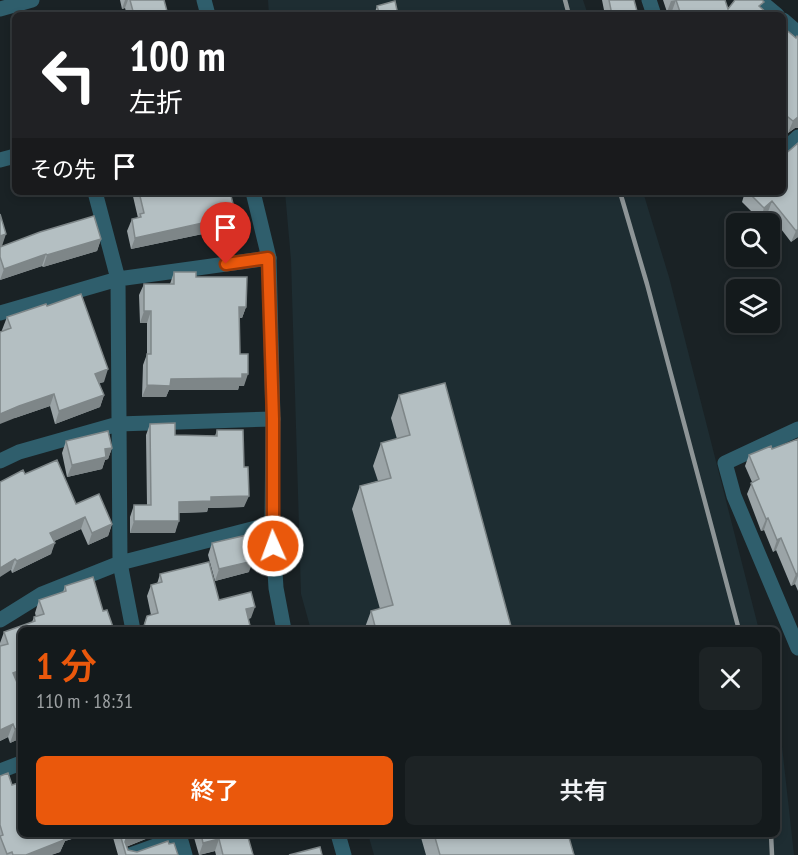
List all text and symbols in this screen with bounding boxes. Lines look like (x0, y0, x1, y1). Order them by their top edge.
text: 100 m (129, 28, 226, 83)
icon: left (30, 36, 108, 114)
text: 左折 (129, 85, 183, 119)
icon: arrive (108, 150, 141, 183)
text: その先 (30, 155, 96, 183)
pin (200, 202, 251, 264)
icon: arrive (209, 211, 242, 244)
map controls (726, 213, 780, 333)
button: search (726, 213, 780, 267)
button: layers (726, 279, 780, 333)
position arrow (241, 514, 305, 578)
text: 1 分 (36, 642, 97, 689)
button: close (699, 647, 762, 710)
text: 110 m · 18:31 (36, 688, 133, 714)
button: 終了 (36, 756, 393, 825)
button: 共有 (405, 756, 762, 825)

